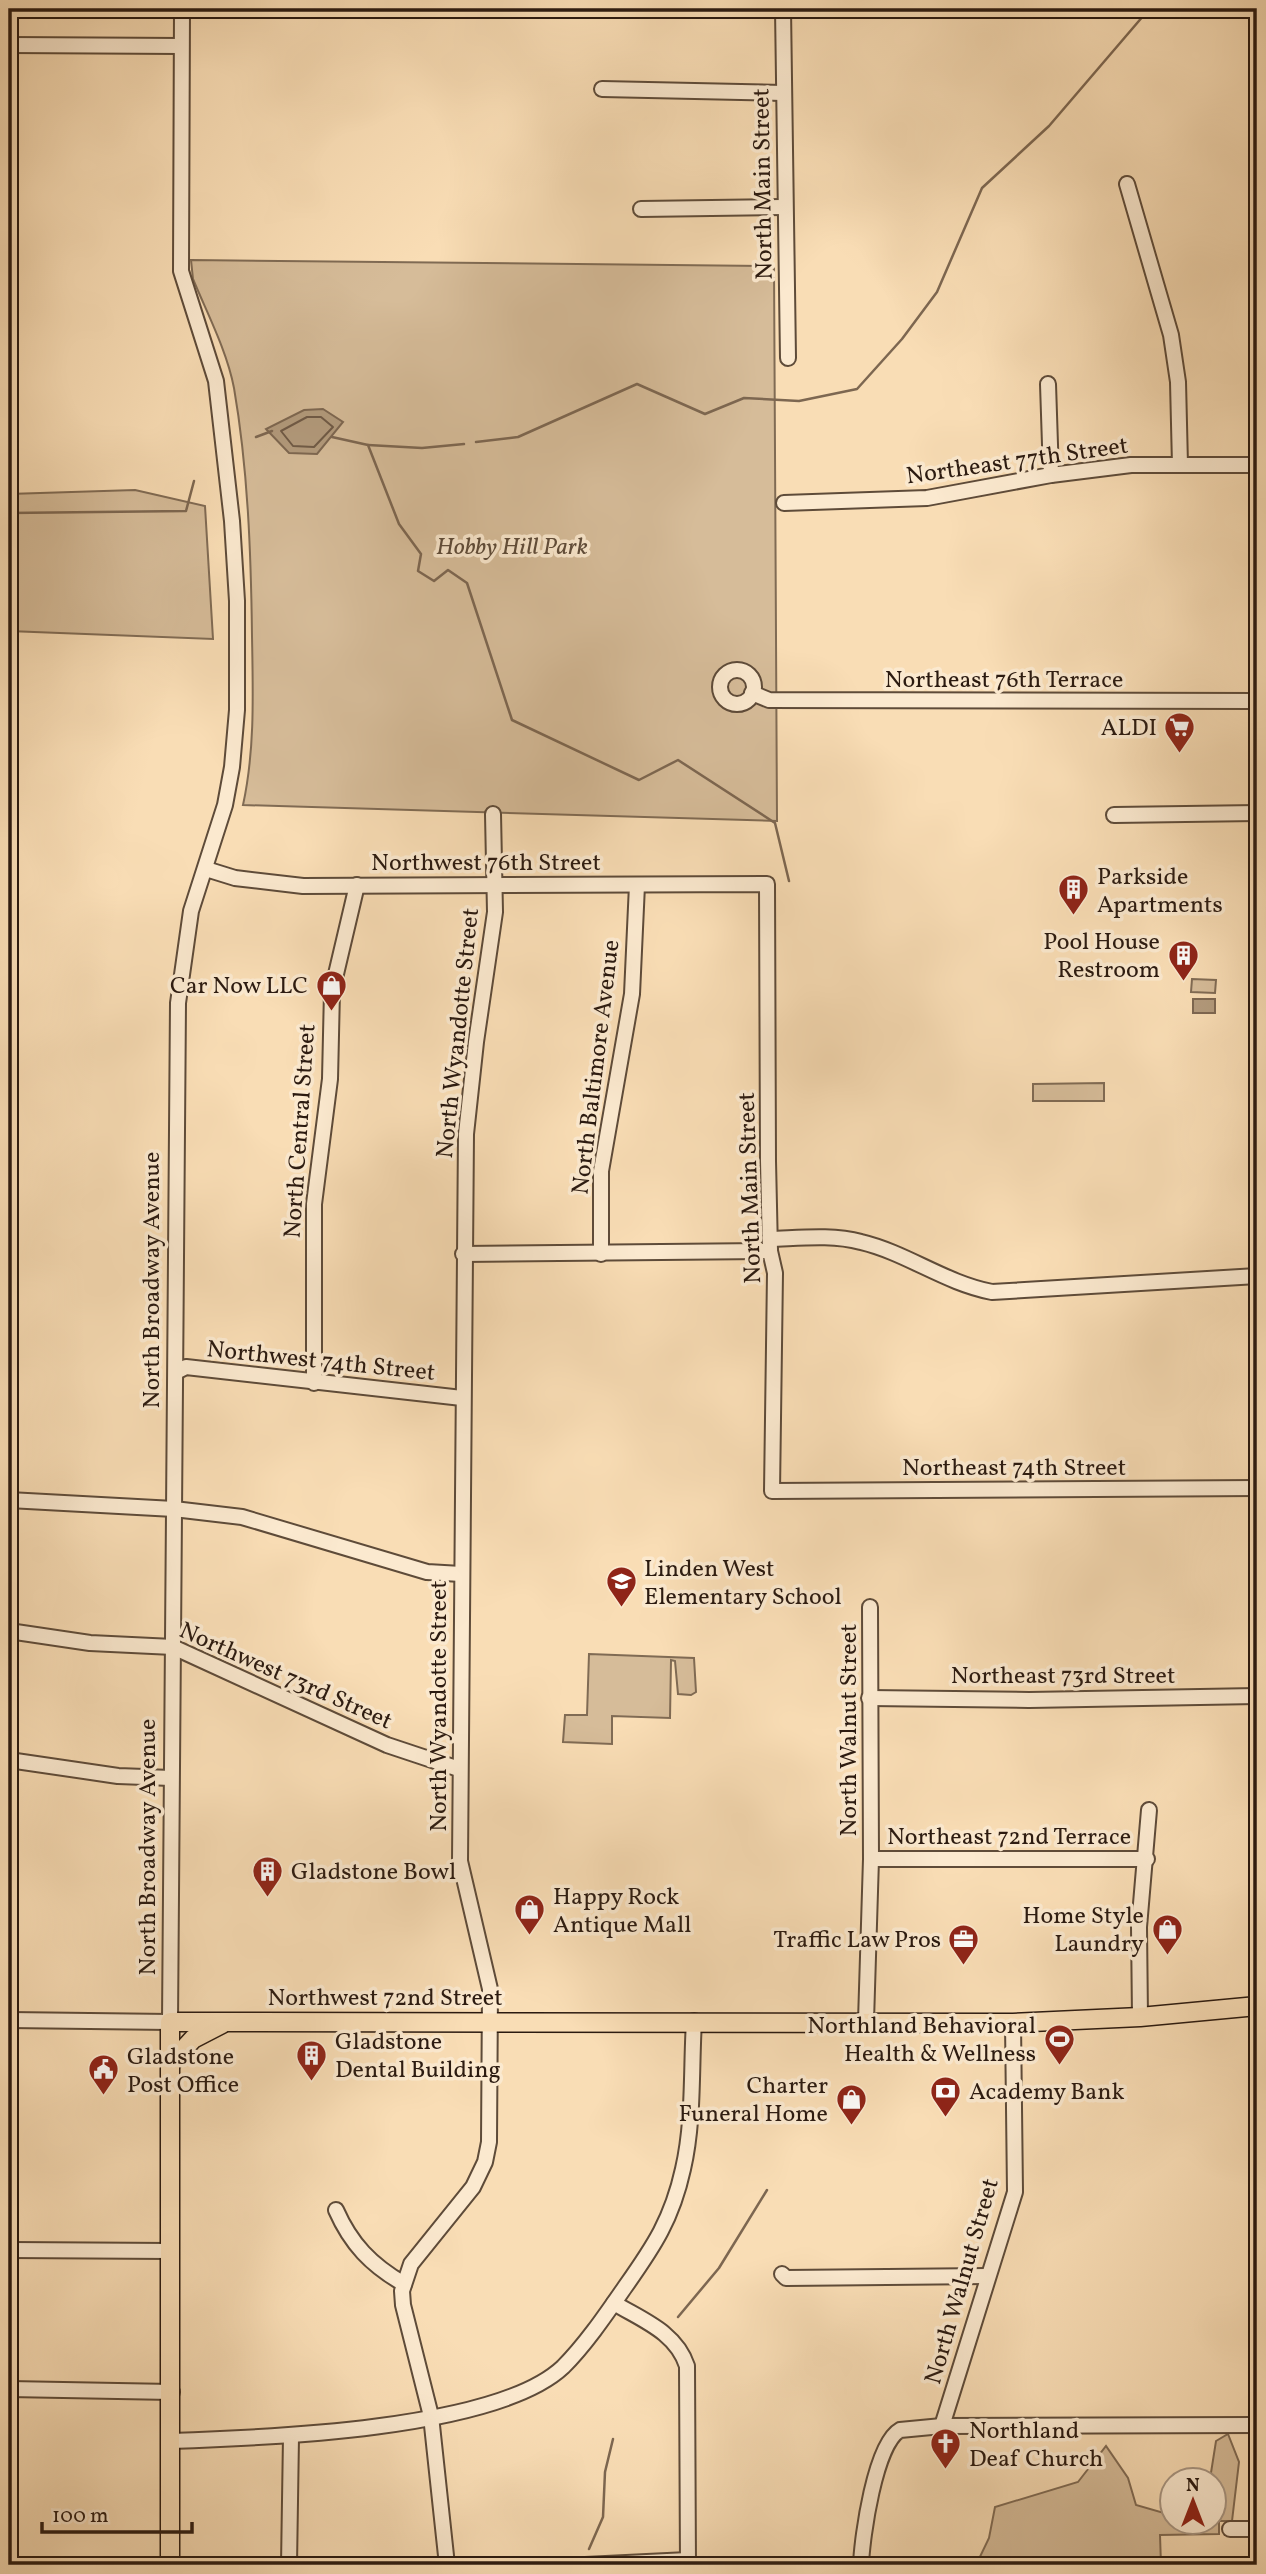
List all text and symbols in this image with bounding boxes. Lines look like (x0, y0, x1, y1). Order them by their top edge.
street label: North Main Street (745, 88, 783, 280)
street label: Northeast 77th Street (904, 430, 1131, 494)
park label: Hobby Hill Park (436, 531, 588, 565)
street label: Northeast 76th Terrace (885, 664, 1123, 698)
supermarket icon: ALDI (1163, 710, 1197, 754)
place label: ALDI (1101, 712, 1157, 746)
street label: Northwest 76th Street (371, 847, 601, 881)
place label: Parkside Apartments (1097, 861, 1223, 923)
building icon: Parkside Apartments (1057, 873, 1091, 917)
street label: North Wyandotte Street (429, 906, 489, 1160)
place label: Pool House Restroom (1043, 926, 1160, 988)
street label: North Baltimore Avenue (564, 938, 629, 1197)
building icon: Pool House Restroom (1166, 938, 1200, 982)
shop icon: Car Now LLC (314, 968, 348, 1012)
place label: Car Now LLC (170, 970, 308, 1004)
street label: North Central Street (277, 1023, 325, 1239)
street label: North Main Street (731, 1092, 771, 1284)
street label: North Broadway Avenue (136, 1152, 170, 1408)
street label: Northwest 74th Street (205, 1333, 437, 1391)
street label: Northeast 74th Street (902, 1452, 1126, 1486)
place label: Linden West Elementary School (644, 1553, 842, 1615)
school or university icon: Linden West Elementary School (604, 1565, 638, 1609)
street label: North Wyandotte Street (423, 1580, 457, 1832)
street label: Northwest 73rd Street (173, 1614, 397, 1739)
street label: North Walnut Street (833, 1624, 867, 1836)
street label: Northeast 73rd Street (951, 1660, 1175, 1694)
street label: North Broadway Avenue (132, 1719, 166, 1975)
street label: Northeast 72nd Terrace (887, 1821, 1131, 1855)
building icon: Gladstone Bowl (251, 1854, 285, 1898)
place label: Gladstone Bowl (291, 1856, 456, 1890)
place label: Happy Rock Antique Mall (553, 1881, 691, 1943)
shop icon: Happy Rock Antique Mall (513, 1893, 547, 1937)
place label: Home Style Laundry (1023, 1900, 1144, 1962)
shop icon: Home Style Laundry (1150, 1912, 1184, 1956)
office icon: Traffic Law Pros (947, 1922, 981, 1966)
place label: Traffic Law Pros (773, 1924, 941, 1958)
street label: Northwest 72nd Street (267, 1982, 503, 2016)
place label: Northland Behavioral Health & Wellness (807, 2010, 1036, 2072)
sports icon: Northland Behavioral Health & Wellness (1042, 2022, 1076, 2066)
place label: Gladstone Dental Building (335, 2026, 501, 2088)
building icon: Gladstone Dental Building (295, 2038, 329, 2082)
place label: Gladstone Post Office (127, 2041, 239, 2103)
public building icon: Gladstone Post Office (87, 2053, 121, 2097)
place label: Charter Funeral Home (679, 2070, 828, 2132)
bank icon: Academy Bank (929, 2074, 963, 2118)
place label: Academy Bank (969, 2076, 1125, 2110)
shop icon: Charter Funeral Home (834, 2082, 868, 2126)
street label: North Walnut Street (917, 2175, 1009, 2389)
place label: Northland Deaf Church (969, 2415, 1103, 2477)
church icon: Northland Deaf Church (929, 2427, 963, 2471)
north arrow (1158, 2466, 1228, 2536)
text: N (1186, 2473, 1200, 2499)
scale bar (42, 2490, 192, 2534)
text: 100 m (52, 2502, 109, 2531)

